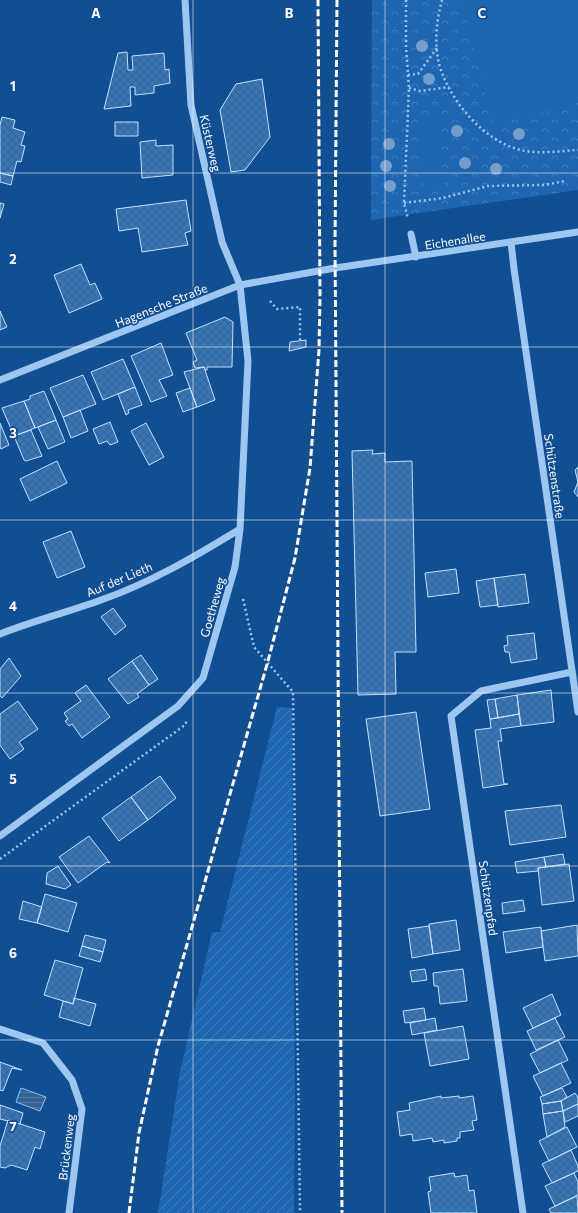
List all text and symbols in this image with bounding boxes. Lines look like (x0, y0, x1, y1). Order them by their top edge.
text: A (91, 5, 101, 21)
text: B (285, 5, 294, 21)
text: C (478, 5, 487, 21)
text: 1 (10, 78, 16, 94)
street label: Küsterweg (198, 113, 224, 173)
street label: Eichenallee (424, 228, 486, 252)
text: 2 (9, 251, 17, 267)
street label: Hagensche Straße (113, 280, 209, 330)
text: 3 (9, 425, 17, 441)
street label: Schützenstraße (542, 433, 568, 519)
street label: Auf der Lieth (84, 559, 154, 599)
street label: Goetheweg (197, 575, 227, 639)
text: 4 (9, 598, 17, 614)
text: 5 (9, 771, 17, 787)
street label: Schützenpfad (477, 860, 501, 936)
text: 6 (9, 945, 17, 961)
street label: Brückenweg (55, 1113, 77, 1181)
text: 7 (9, 1118, 17, 1134)

